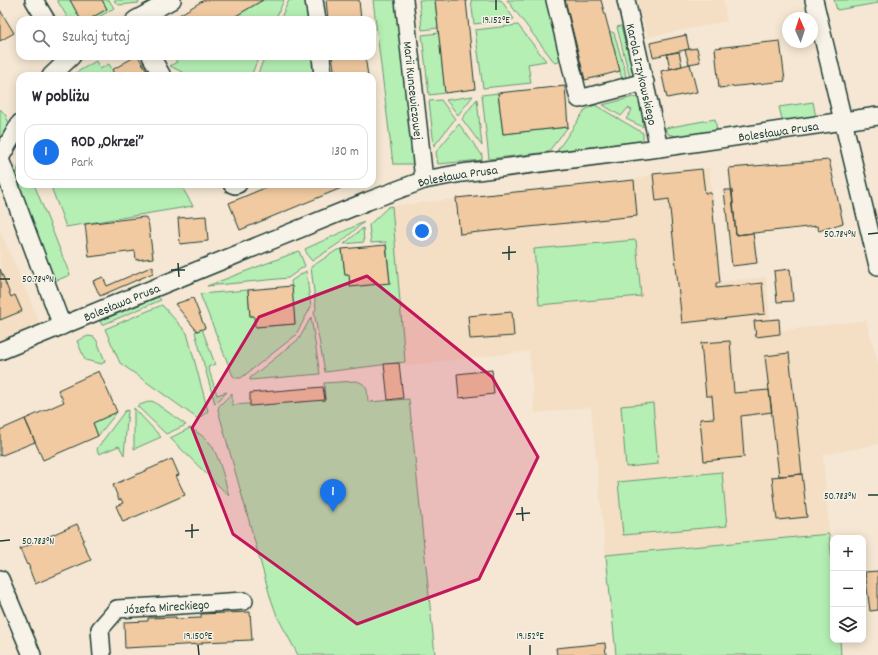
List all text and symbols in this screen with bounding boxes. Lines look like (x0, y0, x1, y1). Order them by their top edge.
north arrow (782, 12, 818, 48)
text: 19.152°E (482, 14, 510, 28)
search box (16, 16, 376, 60)
street label: Karola Irzykowskiego (620, 22, 661, 128)
icon: search (30, 27, 52, 49)
text: Szukaj tutaj (62, 27, 130, 49)
street label: Marii Kuncewiczowej (397, 40, 426, 141)
text: W pobliżu (32, 86, 89, 110)
street label: Bolesława Prusa (737, 118, 821, 148)
text: ROD „Okrzei” (71, 132, 144, 154)
text: 1 (45, 143, 47, 162)
text: 130 m (331, 143, 359, 162)
text: Park (71, 154, 93, 173)
street label: Bolesława Prusa (415, 161, 500, 194)
your location (412, 221, 432, 241)
text: 50.784°N (824, 228, 856, 242)
text: 50.784°N (22, 273, 54, 287)
street label: Bolesława Prusa (81, 279, 164, 328)
pin: 1 (320, 479, 346, 512)
text: 50.783°N (824, 490, 856, 504)
text: 50.783°N (22, 535, 54, 549)
map controls (830, 535, 866, 643)
button: + (830, 535, 866, 571)
button: − (830, 571, 866, 607)
street label: Józefa Mireckiego (123, 596, 210, 621)
button: layers (830, 607, 866, 643)
text: 19.150°E (184, 630, 213, 644)
text: 19.152°E (516, 630, 544, 644)

